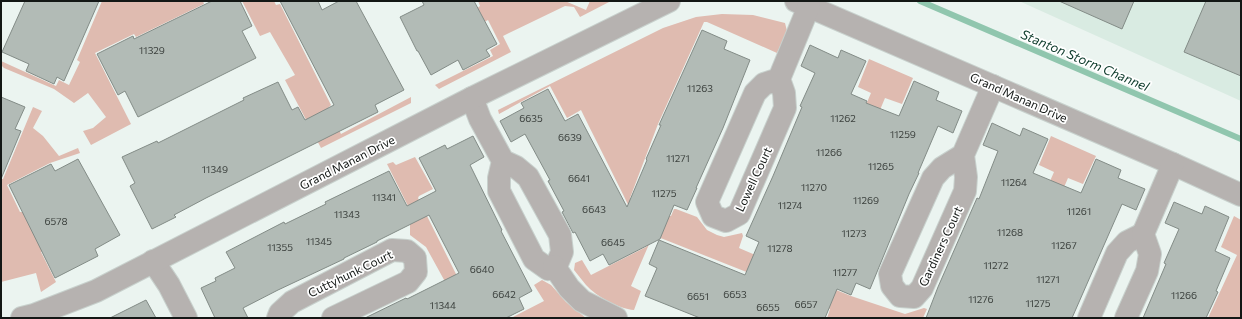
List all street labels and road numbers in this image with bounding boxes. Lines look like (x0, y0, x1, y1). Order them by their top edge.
street label: Grand Manan Drive (968, 69, 1070, 125)
street label: Grand Manan Drive (297, 132, 397, 192)
street label: Lowell Court (732, 144, 774, 214)
street label: Gardiners Court (915, 204, 965, 288)
street label: Cuttyhunk Court (306, 247, 394, 299)

